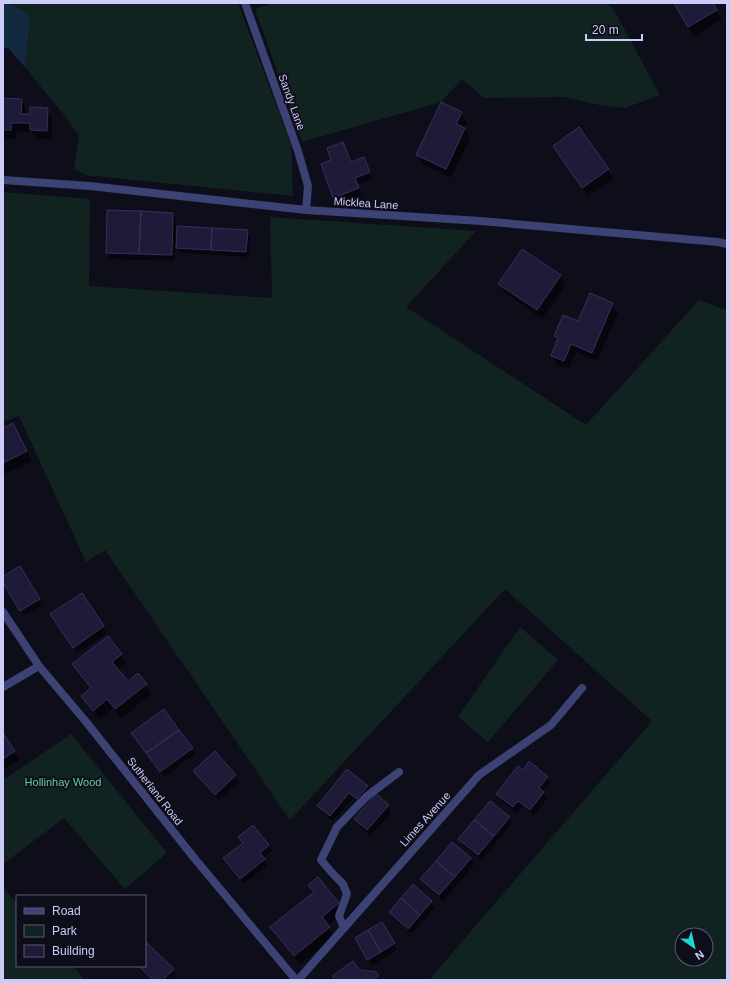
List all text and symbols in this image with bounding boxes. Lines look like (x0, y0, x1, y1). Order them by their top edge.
scale bar (586, 16, 642, 42)
text: 20 m (592, 23, 619, 37)
street label: Sandy Lane (276, 72, 308, 132)
street label: Micklea Lane (333, 195, 399, 211)
street label: Sutherland Road (125, 755, 185, 827)
park label: Hollinhay Wood (25, 776, 101, 788)
street label: Limes Avenue (397, 789, 453, 849)
legend (16, 895, 146, 967)
text: Road (52, 904, 81, 918)
text: Park (52, 924, 78, 938)
north arrow (674, 927, 714, 967)
text: Building (52, 944, 95, 958)
text: N (693, 948, 706, 963)

